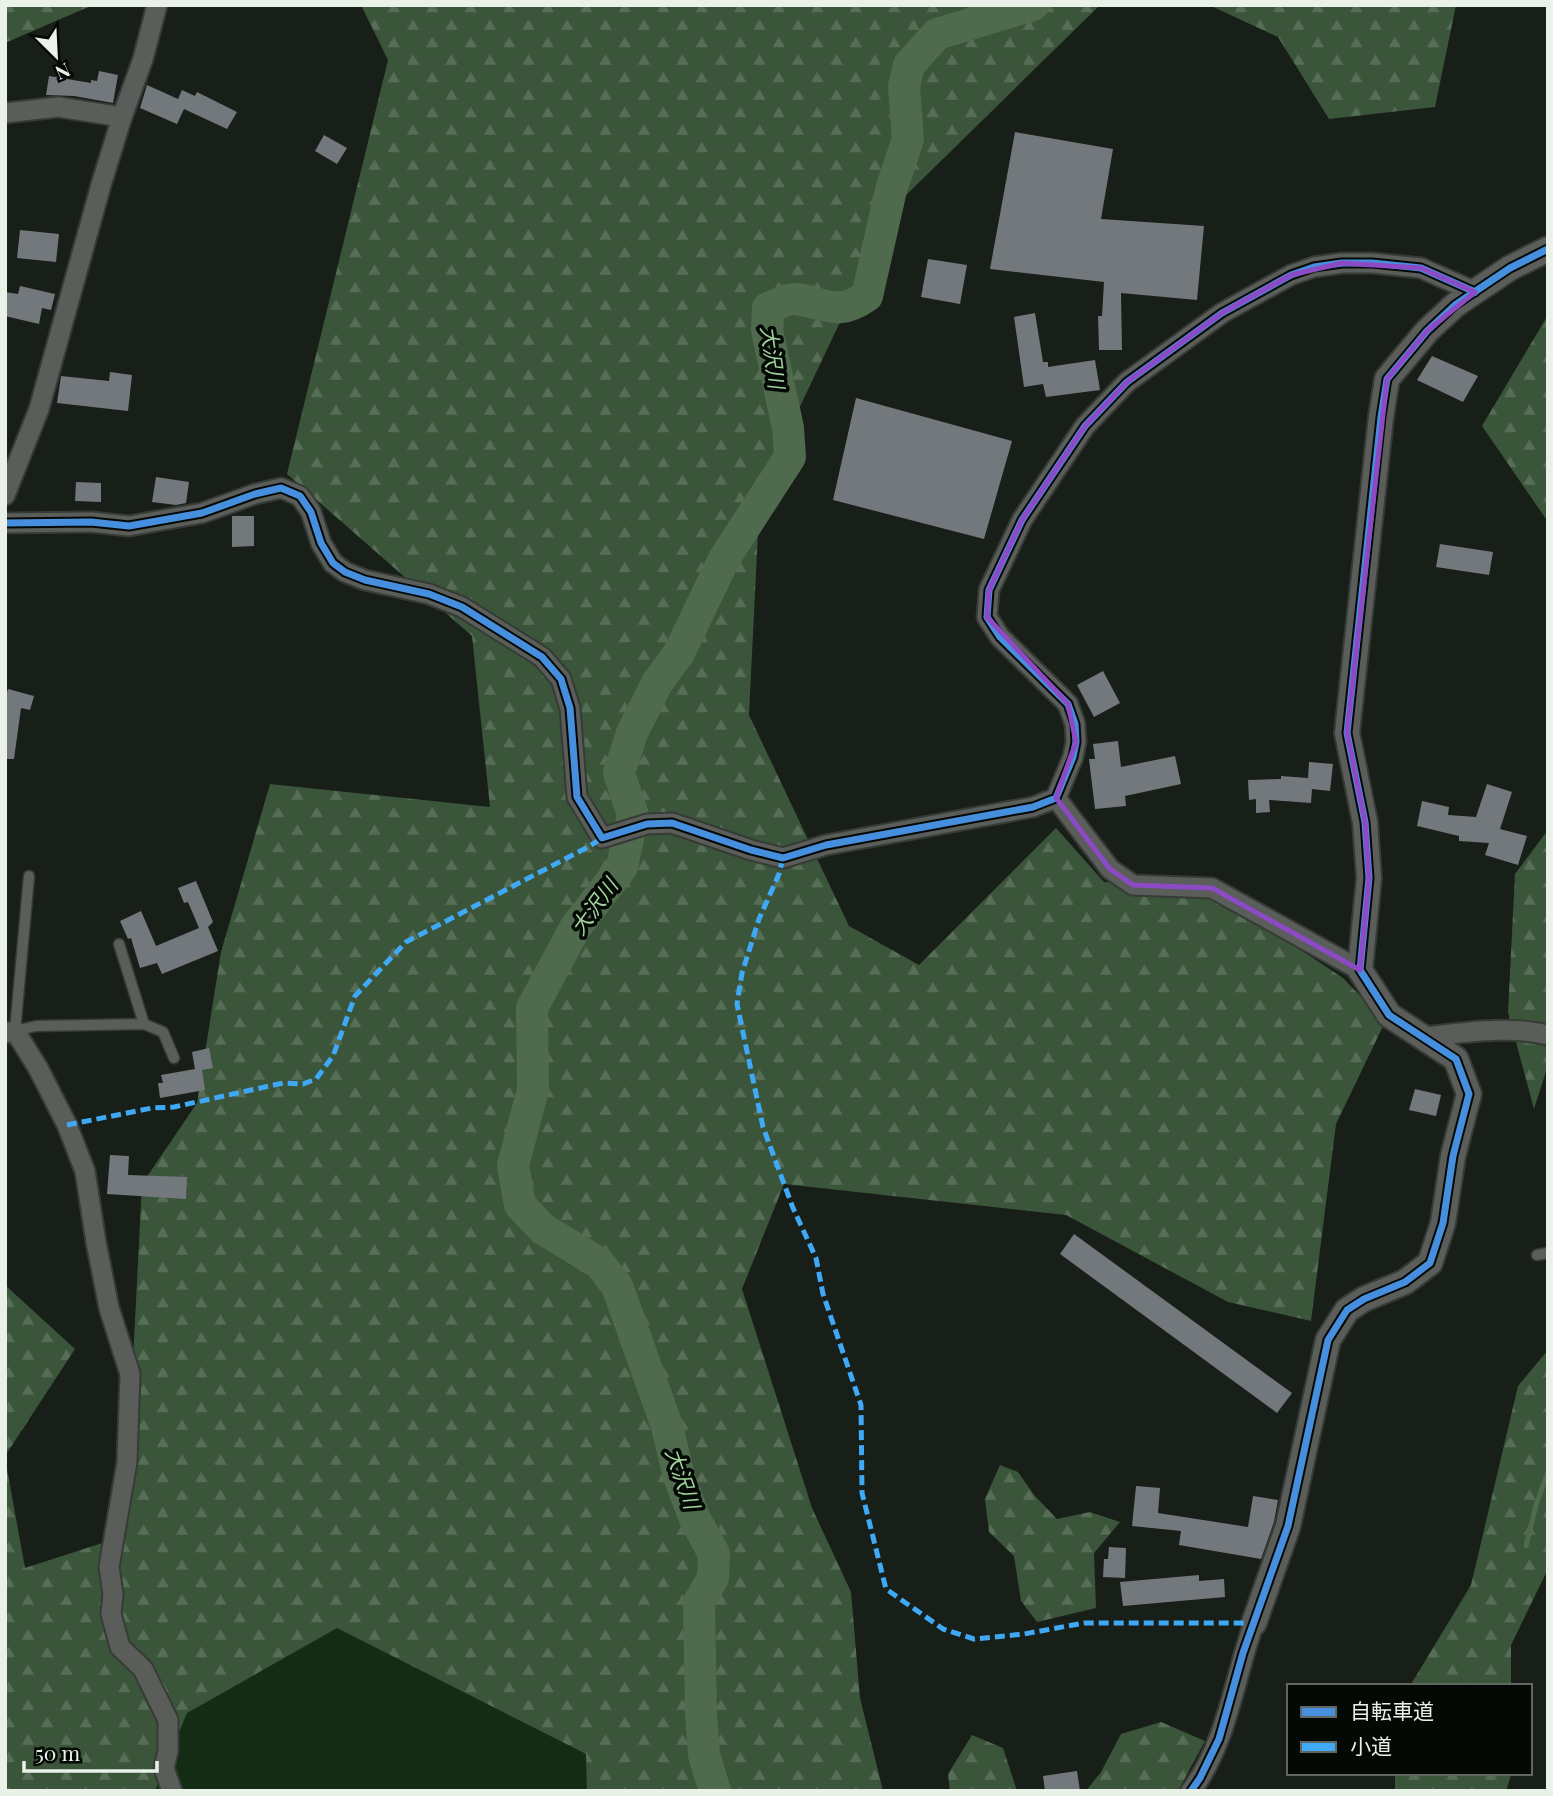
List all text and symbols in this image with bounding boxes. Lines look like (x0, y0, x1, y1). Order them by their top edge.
north arrow (21, 21, 91, 91)
text: N (52, 58, 75, 87)
water label: 大沢川 (756, 324, 793, 392)
water label: 大沢川 (563, 871, 624, 940)
water label: 大沢川 (661, 1444, 708, 1514)
legend (1287, 1684, 1532, 1775)
text: 自転車道 (1350, 1696, 1434, 1724)
scale bar (24, 1730, 158, 1774)
text: 小道 (1350, 1731, 1392, 1759)
text: 50 m (35, 1738, 81, 1766)

